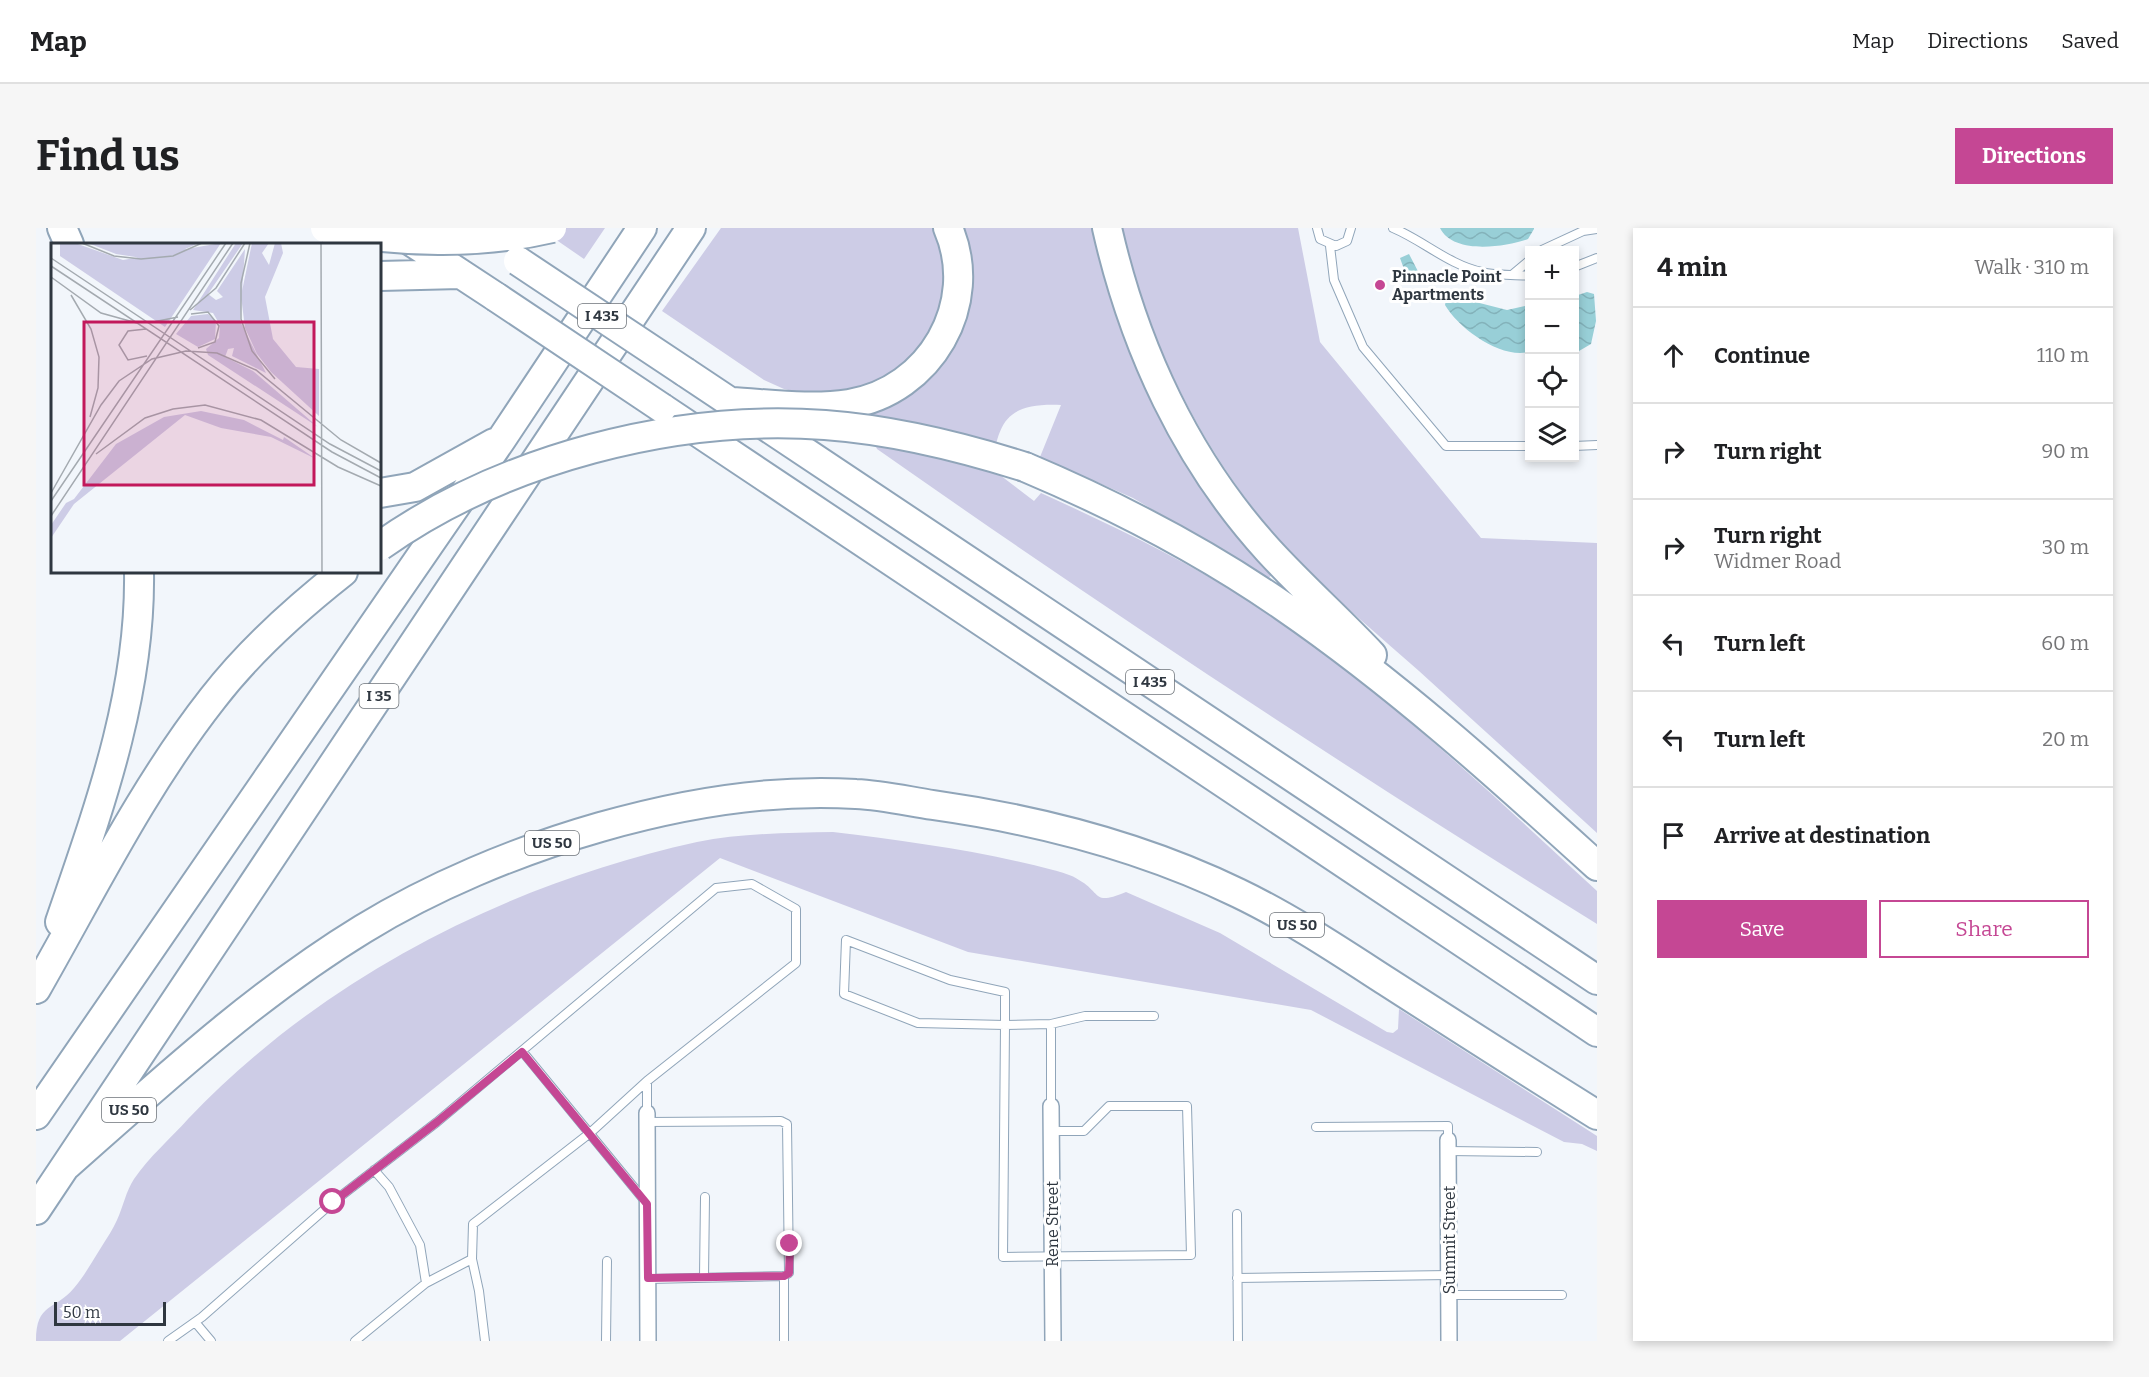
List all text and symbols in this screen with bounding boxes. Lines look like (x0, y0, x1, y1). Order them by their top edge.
text: Map (30, 25, 87, 58)
text: Map (1852, 28, 1894, 54)
text: Directions (1927, 28, 2028, 54)
text: Saved (2061, 28, 2119, 54)
button: Directions (1955, 128, 2113, 184)
text: Find us (36, 131, 180, 181)
inset map (51, 243, 381, 573)
map controls (1525, 246, 1579, 462)
button: + (1525, 246, 1579, 300)
text: 4 min (1657, 252, 1727, 283)
text: Walk · 310 m (1975, 255, 2089, 279)
place label: Pinnacle Point Apartments (1392, 267, 1502, 304)
marker: Pinnacle Point Apartments (1373, 278, 1387, 292)
button: − (1525, 300, 1579, 354)
road number: I 435 (578, 304, 626, 328)
icon: ahead (1657, 339, 1690, 372)
text: Continue (1714, 342, 1810, 369)
text: 110 m (2037, 343, 2089, 367)
button: locate (1525, 354, 1579, 408)
button: layers (1525, 408, 1579, 462)
icon: right (1657, 435, 1690, 468)
text: Turn right (1714, 438, 1822, 465)
text: 90 m (2041, 439, 2089, 463)
text: Turn right (1714, 522, 1822, 549)
icon: right (1657, 531, 1690, 564)
text: 30 m (2042, 535, 2089, 559)
text: Widmer Road (1714, 549, 1841, 573)
icon: left (1657, 627, 1690, 660)
text: Turn left (1714, 630, 1806, 657)
text: 60 m (2041, 631, 2089, 655)
road number: I 435 (1126, 670, 1174, 694)
road number: I 35 (360, 684, 398, 708)
icon: left (1657, 723, 1690, 756)
text: Turn left (1714, 726, 1806, 753)
text: 20 m (2042, 727, 2089, 751)
icon: arrive (1657, 819, 1690, 852)
text: Arrive at destination (1714, 822, 1930, 849)
road number: US 50 (525, 831, 579, 855)
button: Save (1657, 900, 1867, 958)
button: Share (1879, 900, 2089, 958)
road number: US 50 (1270, 913, 1324, 937)
road number: US 50 (102, 1098, 156, 1122)
street label: Rene Street (1043, 1181, 1062, 1267)
street label: Summit Street (1440, 1185, 1459, 1294)
route start (319, 1188, 345, 1214)
route end (776, 1230, 802, 1256)
scale bar (54, 1299, 166, 1326)
text: 50 m (63, 1303, 100, 1322)

